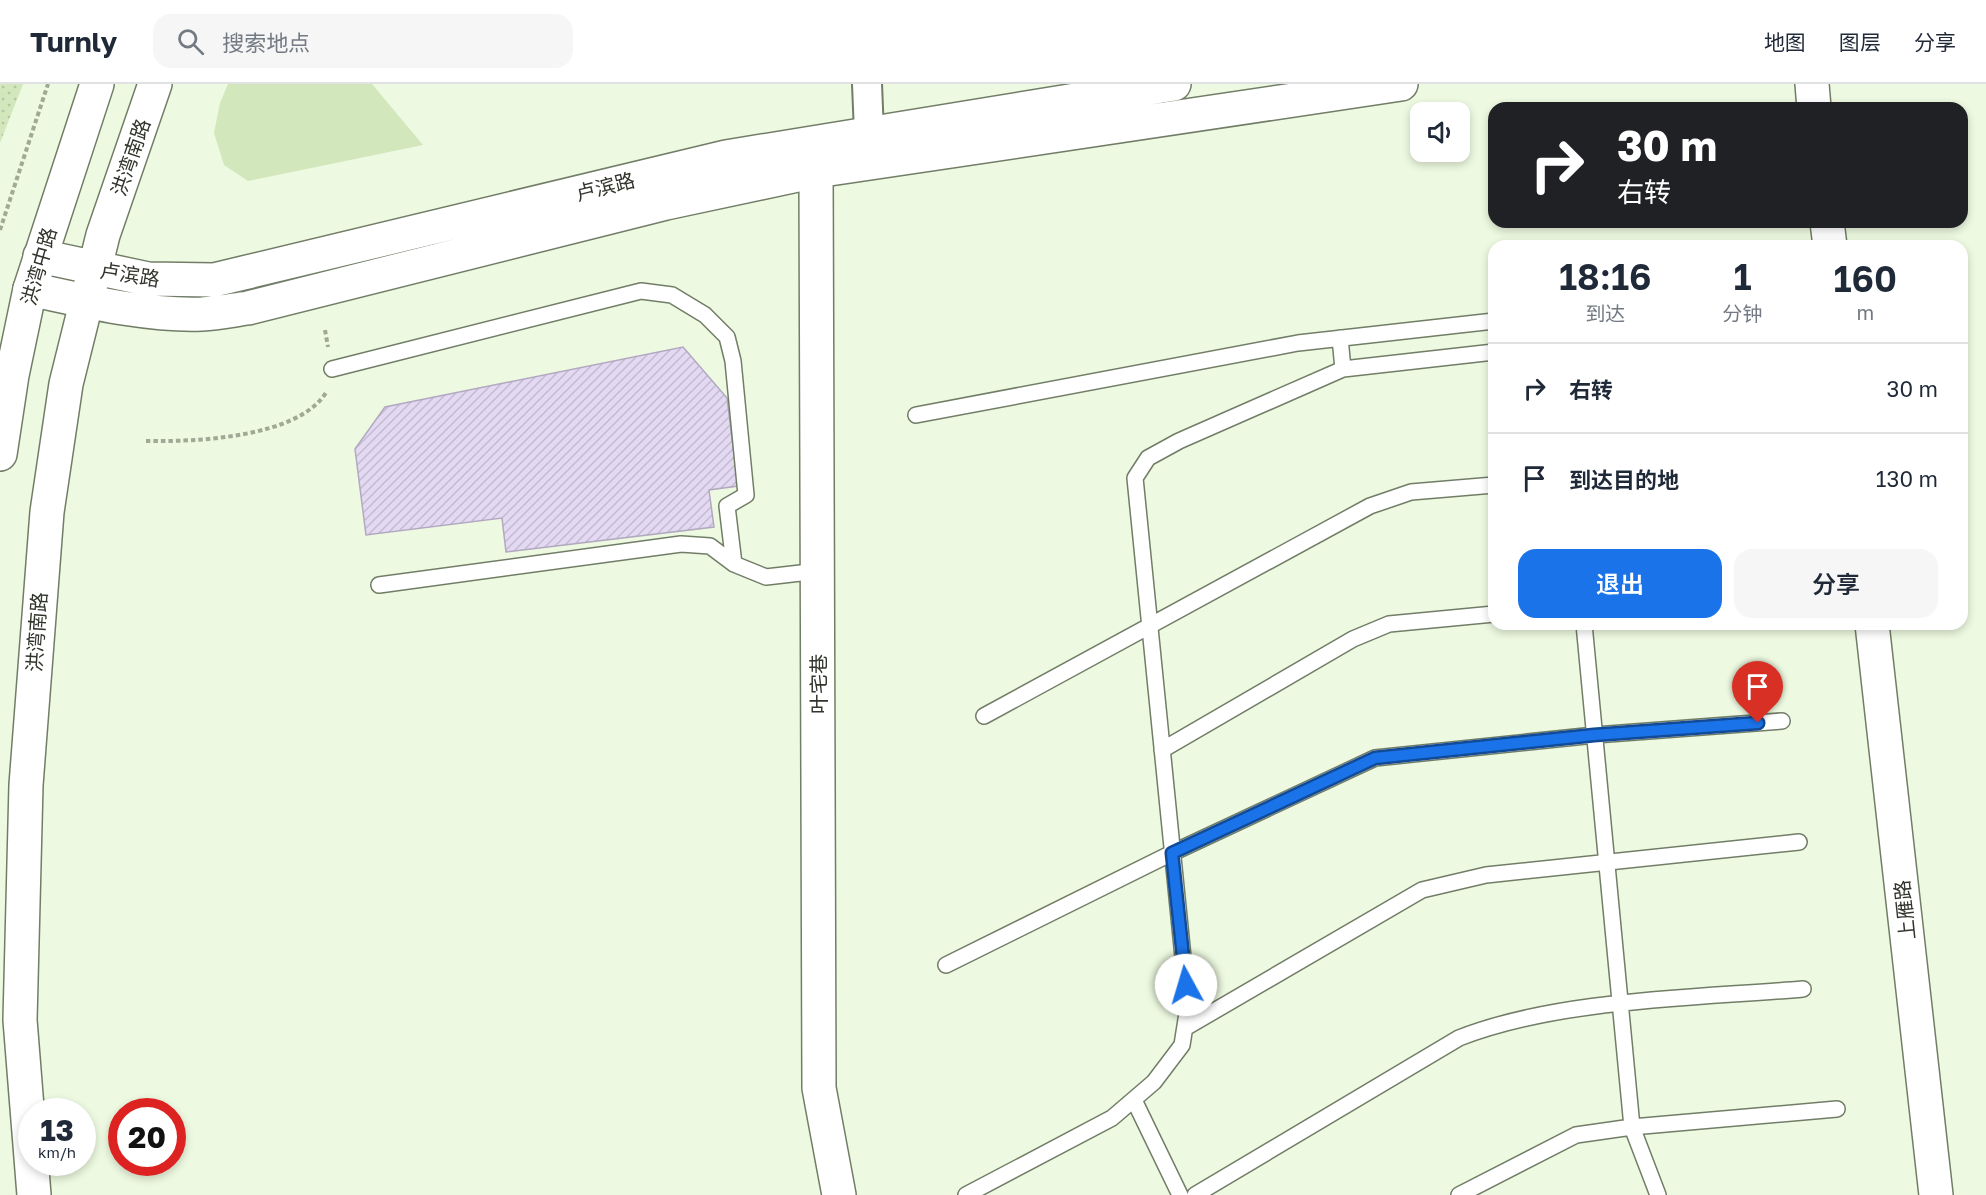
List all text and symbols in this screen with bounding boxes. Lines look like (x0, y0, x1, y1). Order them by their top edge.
search box (153, 14, 573, 68)
text: Turnly (30, 25, 117, 58)
icon: search (174, 25, 207, 58)
text: 搜索地点 (222, 29, 310, 56)
text: 地图 (1764, 29, 1806, 55)
text: 图层 (1839, 29, 1881, 55)
text: 分享 (1914, 29, 1956, 55)
map controls (1410, 102, 1470, 162)
button: sound (1410, 102, 1470, 162)
street label: 洪湾南路 (106, 115, 154, 199)
text: 30 m (1617, 120, 1717, 170)
icon: right (1518, 126, 1596, 204)
street label: 卢滨路 (573, 167, 637, 205)
text: 右转 (1617, 176, 1671, 208)
street label: 洪湾中路 (15, 224, 61, 308)
text: 18:16 (1559, 255, 1652, 298)
text: 1 (1733, 255, 1752, 298)
street label: 卢滨路 (98, 257, 162, 291)
text: 160 (1833, 257, 1897, 300)
text: m (1856, 300, 1874, 324)
text: 到达 (1585, 301, 1625, 325)
text: 分钟 (1722, 301, 1762, 325)
icon: right (1518, 372, 1551, 405)
text: 30 m (1887, 375, 1938, 402)
text: 右转 (1569, 376, 1613, 403)
icon: arrive (1518, 462, 1551, 495)
text: 130 m (1876, 465, 1938, 492)
text: 到达目的地 (1569, 466, 1679, 493)
button: 退出 (1518, 549, 1722, 618)
button: 分享 (1734, 549, 1938, 618)
street label: 洪湾南路 (21, 591, 51, 673)
street label: 叶宅巷 (806, 654, 830, 714)
pin (1732, 661, 1783, 723)
icon: arrive (1741, 670, 1774, 703)
street label: 上雁路 (1889, 879, 1919, 941)
position arrow (1154, 953, 1218, 1017)
speed limit sign: 20 (108, 1098, 186, 1176)
text: 13 (40, 1112, 74, 1148)
text: km/h (38, 1143, 76, 1161)

